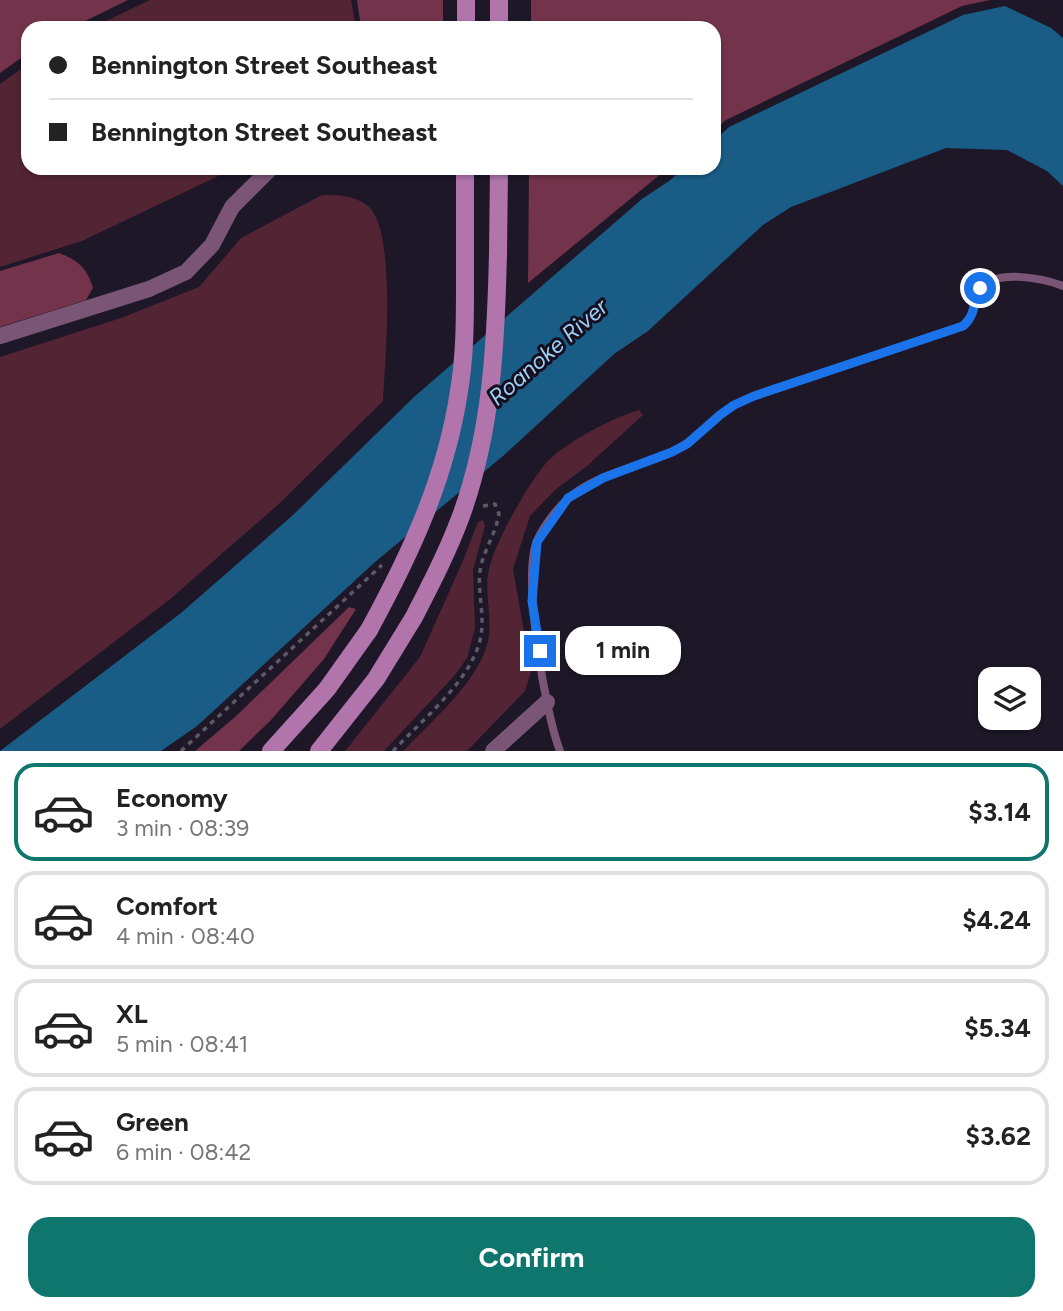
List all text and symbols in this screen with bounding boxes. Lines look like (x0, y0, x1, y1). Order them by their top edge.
text: Bennington Street Southeast (91, 49, 438, 81)
text: Bennington Street Southeast (91, 116, 438, 148)
route start (964, 272, 996, 304)
water label: Roanoke River (483, 292, 614, 411)
callout: 1 min (564, 626, 680, 676)
route end (524, 635, 556, 667)
text: 1 min (596, 636, 650, 664)
map controls (978, 667, 1041, 730)
button: layers (978, 667, 1041, 730)
icon: car (32, 781, 95, 844)
text: Economy (116, 782, 228, 814)
text: $3.14 (968, 796, 1031, 828)
text: 3 min · 08:39 (116, 814, 249, 842)
icon: car (32, 889, 95, 952)
text: Comfort (116, 890, 218, 922)
text: $4.24 (962, 904, 1031, 936)
text: 4 min · 08:40 (116, 922, 255, 950)
icon: car (32, 997, 95, 1060)
text: XL (116, 998, 148, 1030)
text: $5.34 (964, 1012, 1031, 1044)
text: 5 min · 08:41 (116, 1030, 248, 1058)
icon: car (32, 1105, 95, 1168)
text: Green (116, 1106, 189, 1138)
text: $3.62 (966, 1120, 1031, 1152)
text: 6 min · 08:42 (116, 1138, 251, 1166)
button: Confirm (28, 1217, 1035, 1297)

